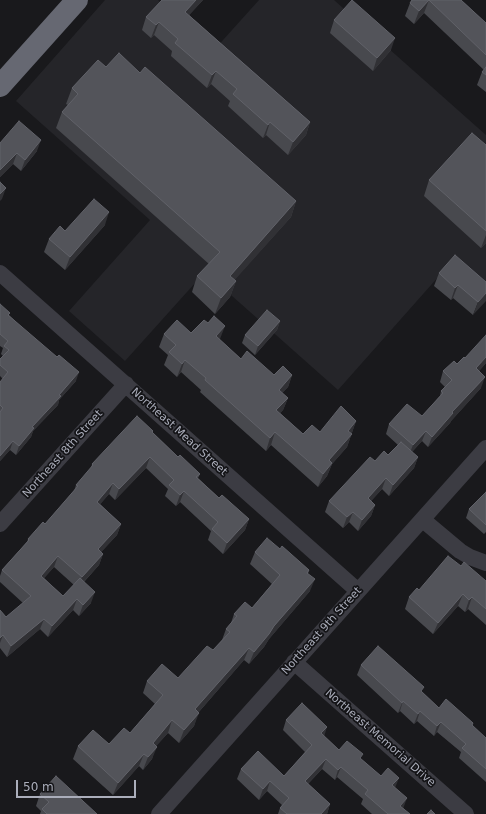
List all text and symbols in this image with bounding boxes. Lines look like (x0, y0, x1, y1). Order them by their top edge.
street label: Northeast Mead Street (128, 385, 230, 479)
street label: Northeast 8th Street (20, 408, 106, 500)
street label: Northeast 9th Street (279, 585, 365, 677)
street label: Northeast Memorial Drive (322, 687, 438, 789)
scale bar (18, 772, 138, 798)
text: 50 m (23, 780, 54, 794)

